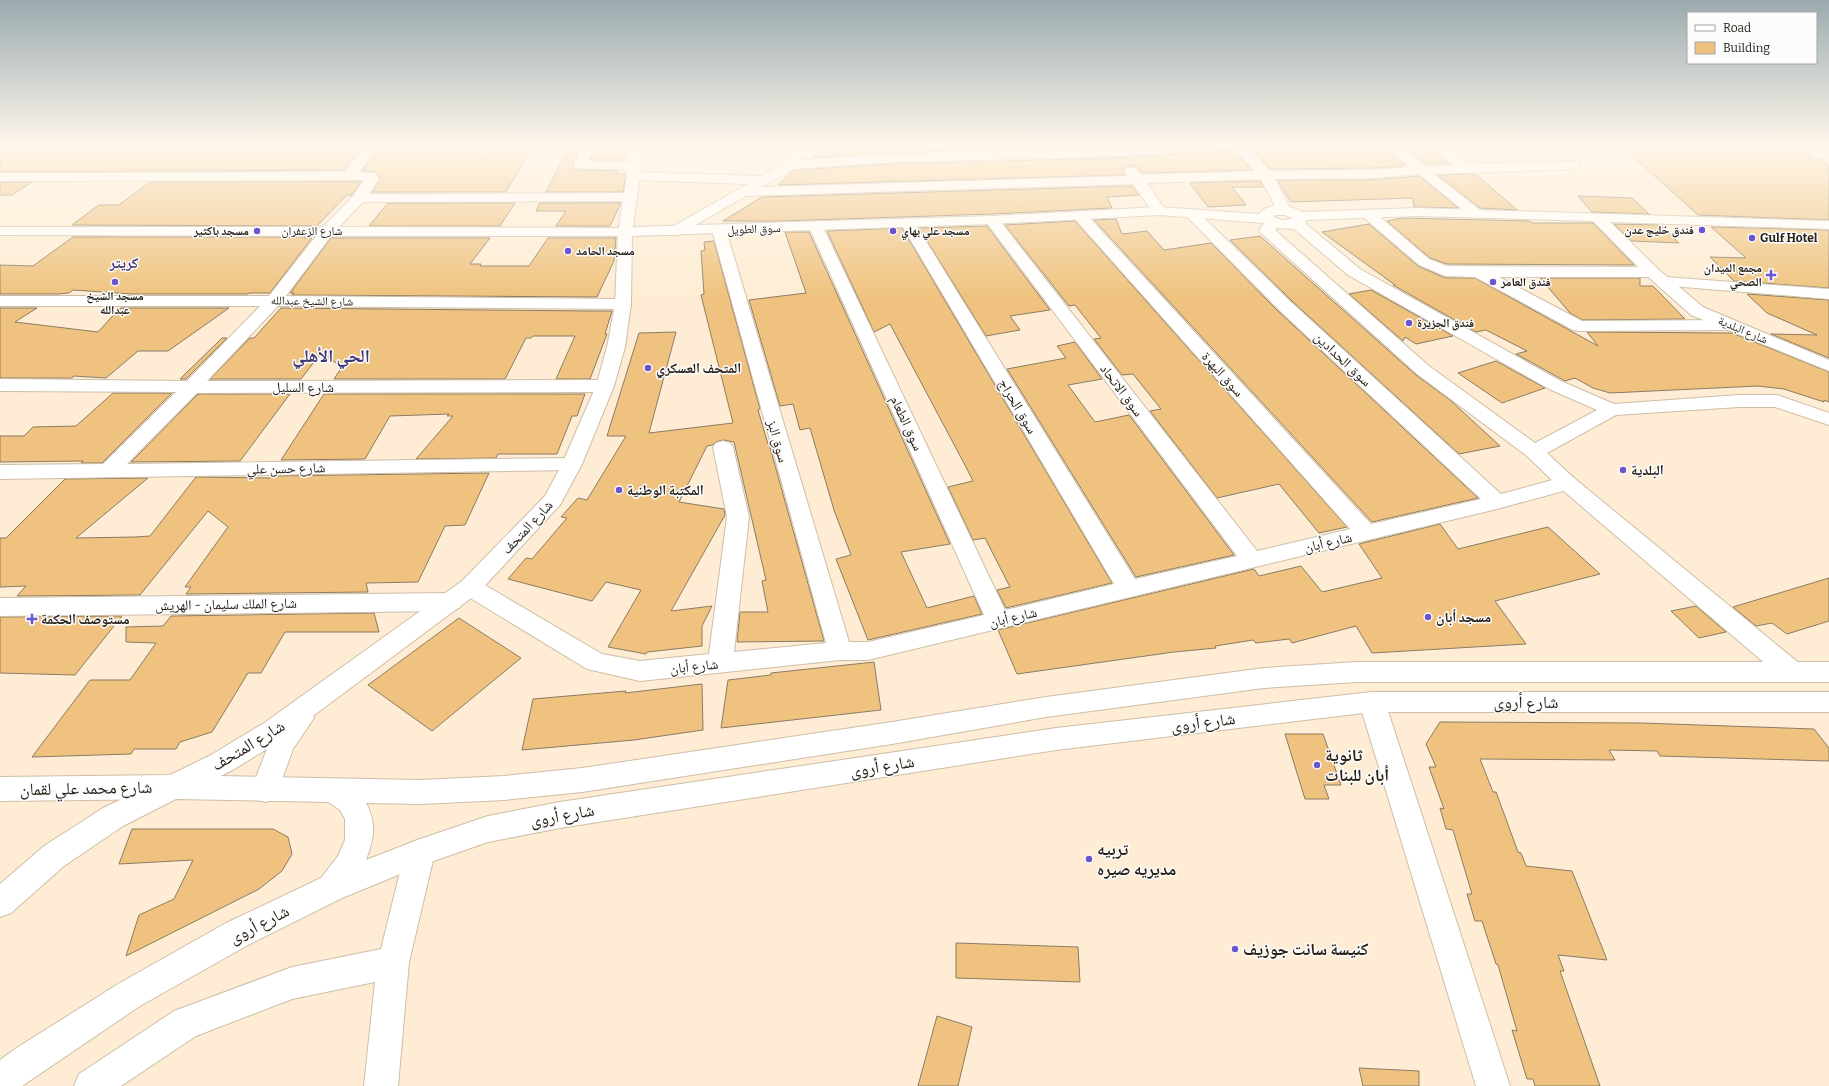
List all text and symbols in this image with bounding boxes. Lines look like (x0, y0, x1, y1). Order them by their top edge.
legend (1687, 12, 1817, 64)
text: Road (1723, 21, 1751, 35)
text: Building (1723, 41, 1770, 55)
street label: سوق الطويل (727, 221, 781, 237)
place label: فندق خليج عدن (1624, 223, 1694, 238)
place label: مسجد باكثير (193, 224, 249, 238)
street label: شارع الزعفران (282, 224, 343, 239)
place label: مسجد علي بهاي (901, 224, 970, 241)
marker: فندق خليج عدن (1697, 225, 1707, 235)
marker: مسجد باكثير (252, 226, 262, 236)
marker: مسجد علي بهاي (888, 226, 898, 236)
place label: Gulf Hotel (1760, 231, 1818, 245)
marker: Gulf Hotel (1747, 233, 1757, 243)
place label: مسجد الحامد (576, 244, 635, 258)
marker: مسجد الحامد (563, 246, 573, 256)
district label: كريتر (108, 254, 139, 272)
place label: مجمع الميدان الصحي (1704, 261, 1762, 292)
marker: مجمع الميدان الصحي (1765, 269, 1777, 281)
place label: فندق العامر (1500, 275, 1551, 290)
marker: مسجد الشيخ عبدالله (110, 277, 120, 287)
marker: فندق العامر (1488, 277, 1498, 287)
place label: مسجد الشيخ عبدالله (86, 289, 144, 317)
street label: شارع الشيخ عبدالله (271, 293, 353, 310)
street label: شارع البلدية (1716, 313, 1770, 348)
place label: فندق الجزيرة (1417, 316, 1474, 331)
marker: فندق الجزيرة (1404, 318, 1414, 328)
street label: سوق الحدادين (1311, 329, 1375, 390)
district label: الحي الأهلي (292, 345, 370, 370)
street label: سوق البهرة (1198, 348, 1247, 400)
place label: المتحف العسكري (656, 360, 741, 379)
street label: سوق الاتحاد (1096, 361, 1147, 420)
marker: المتحف العسكري (643, 363, 653, 373)
street label: سوق الحراج (994, 376, 1041, 437)
street label: شارع السليل (272, 379, 334, 397)
street label: سوق الطعام (885, 393, 927, 454)
street label: سوق البز (763, 417, 792, 464)
street label: شارع حسن علي (247, 459, 326, 480)
place label: البلدية (1631, 462, 1664, 479)
marker: البلدية (1618, 465, 1628, 475)
place label: المكتبة الوطنية (627, 482, 704, 499)
marker: المكتبة الوطنية (614, 485, 624, 495)
street label: شارع المتحف (498, 497, 557, 558)
street label: شارع أبان (1303, 529, 1354, 557)
street label: شارع الملك سليمان - الهريش (155, 595, 297, 615)
street label: شارع أبان (988, 604, 1039, 632)
place label: مسجد أبان (1436, 609, 1491, 626)
place label: مستوصف الحكمة (41, 611, 130, 628)
marker: مسجد أبان (1423, 612, 1433, 622)
marker: مستوصف الحكمة (26, 613, 38, 625)
street label: شارع أبان (669, 656, 719, 678)
street label: شارع أروى (1494, 692, 1558, 714)
street label: شارع أروى (1170, 708, 1237, 738)
street label: شارع المتحف (208, 715, 289, 776)
place label: ثانوية أبان للبنات (1325, 745, 1389, 786)
street label: شارع أروى (848, 751, 916, 783)
marker: ثانوية أبان للبنات (1312, 760, 1322, 770)
street label: شارع محمد علي لقمان (20, 777, 153, 803)
street label: شارع أروى (528, 800, 596, 832)
place label: تربيه مديريه صيره (1097, 839, 1176, 880)
marker: تربيه مديريه صيره (1084, 854, 1094, 864)
street label: شارع أروى (226, 900, 293, 949)
place label: كنيسة سانت جوزيف (1243, 939, 1369, 960)
marker: كنيسة سانت جوزيف (1230, 944, 1240, 954)

